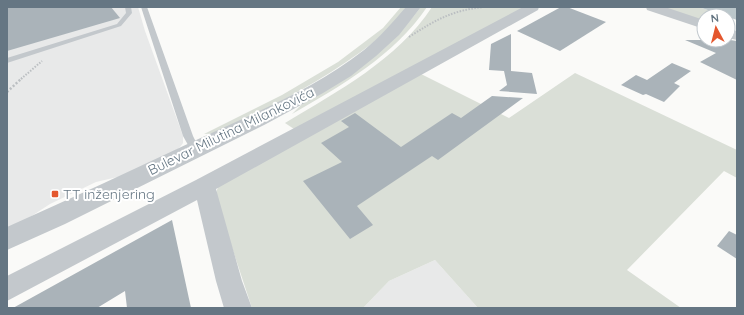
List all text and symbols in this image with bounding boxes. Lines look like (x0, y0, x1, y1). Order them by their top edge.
north arrow (696, 8, 736, 48)
text: N (710, 11, 720, 26)
street label: Bulevar Milutina Milankovića (145, 83, 317, 179)
place label: TT inženjering (63, 185, 155, 203)
marker: TT inženjering (50, 189, 60, 199)

